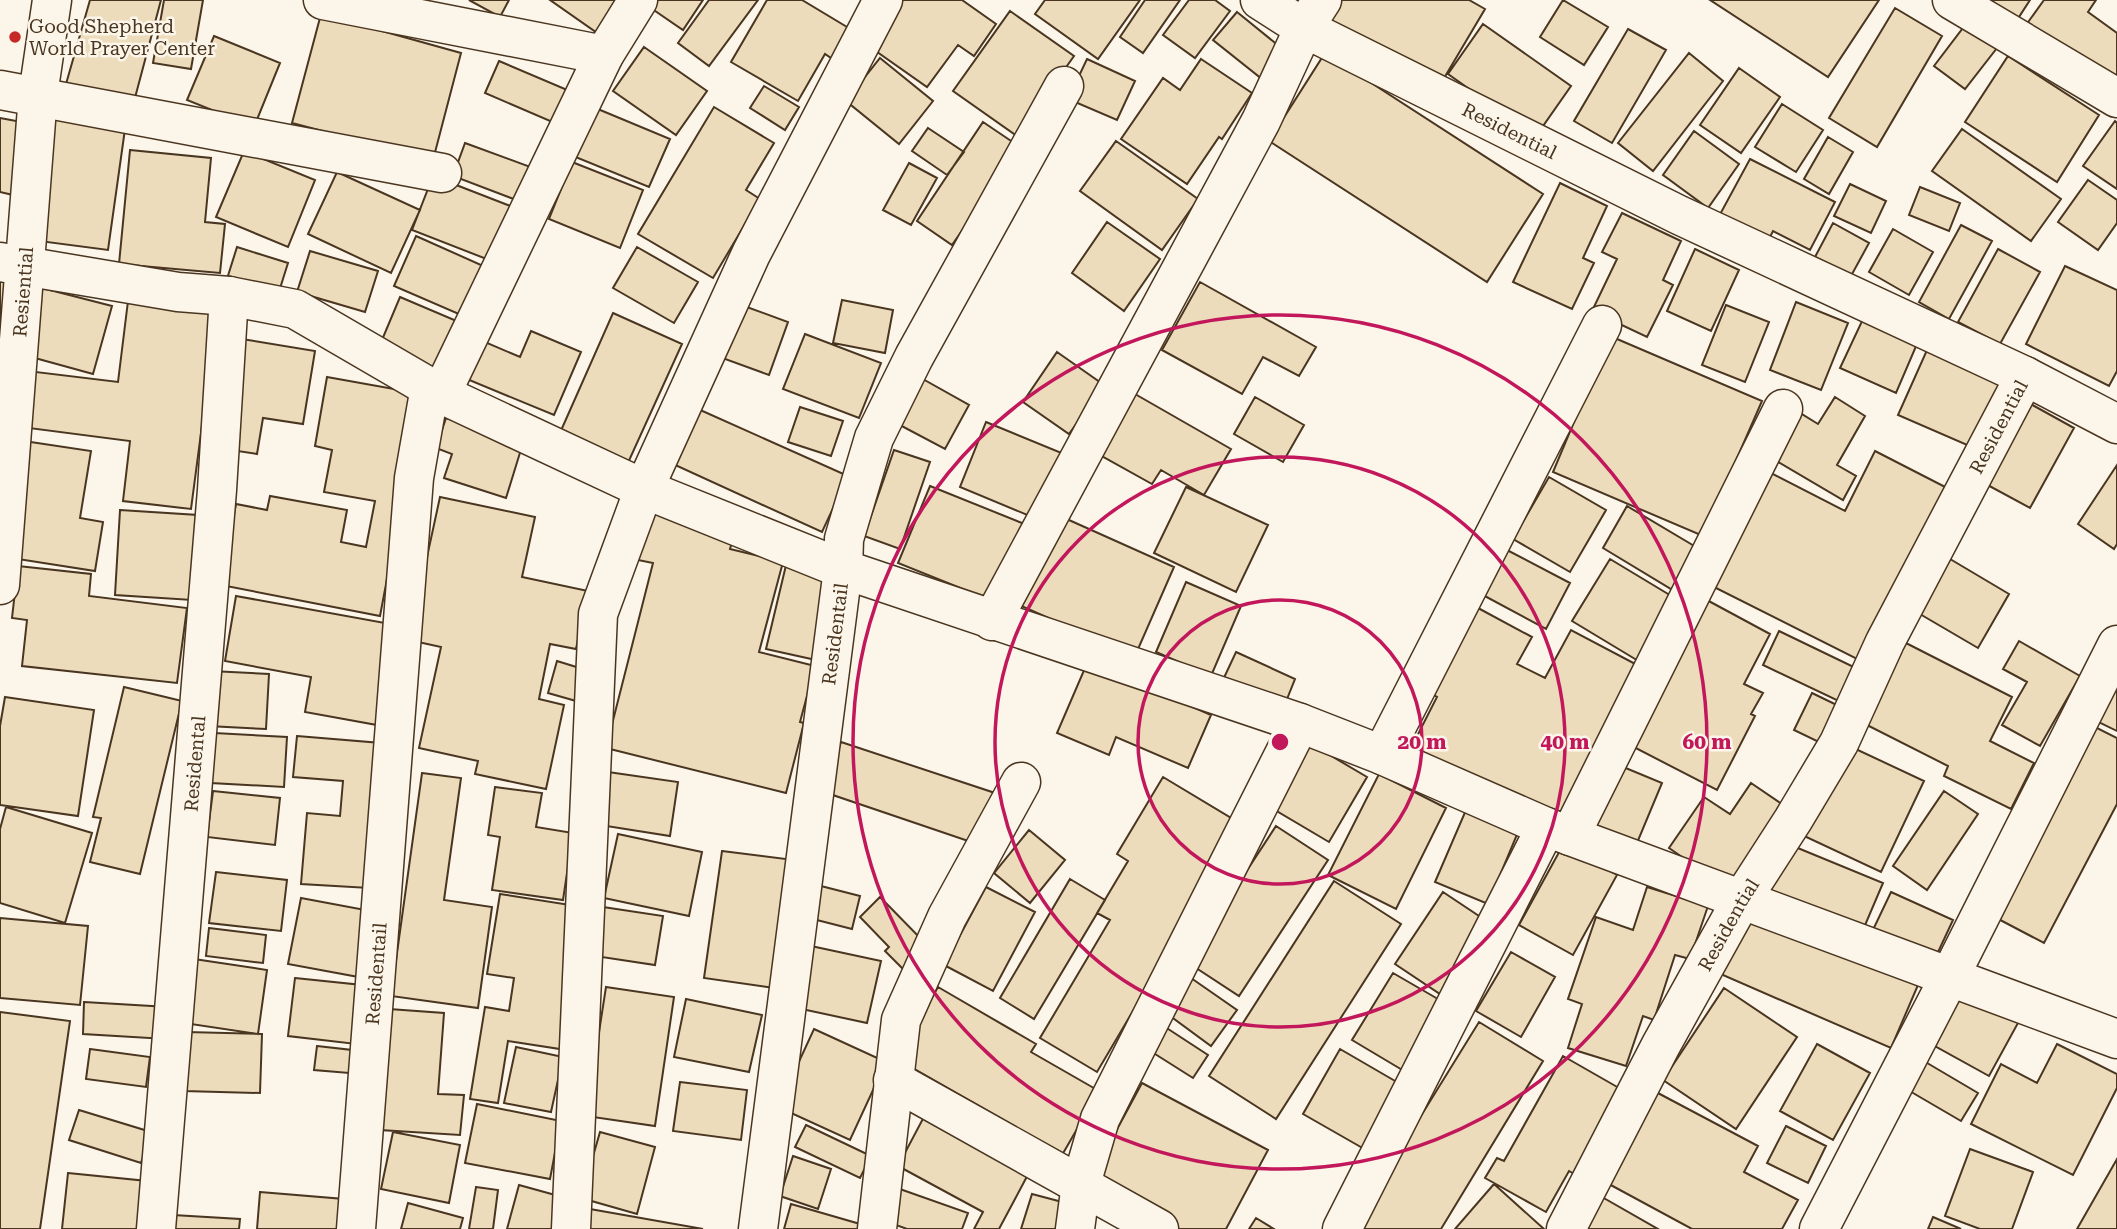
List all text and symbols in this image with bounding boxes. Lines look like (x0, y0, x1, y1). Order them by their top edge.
place label: Good Shepherd World Prayer Center (29, 15, 215, 60)
marker: Good Shepherd World Prayer Center (7, 29, 23, 45)
street label: Residential (1459, 97, 1561, 164)
street label: Resiential (8, 246, 38, 338)
street label: Residential (1964, 376, 2032, 478)
street label: Residentail (817, 581, 853, 686)
street label: Residental (179, 714, 210, 813)
centre of rings (1268, 730, 1292, 754)
text: 20 m (1397, 730, 1447, 754)
text: 40 m (1540, 730, 1590, 754)
text: 60 m (1682, 730, 1732, 754)
street label: Residential (1693, 874, 1764, 975)
street label: Residentail (360, 922, 391, 1026)

